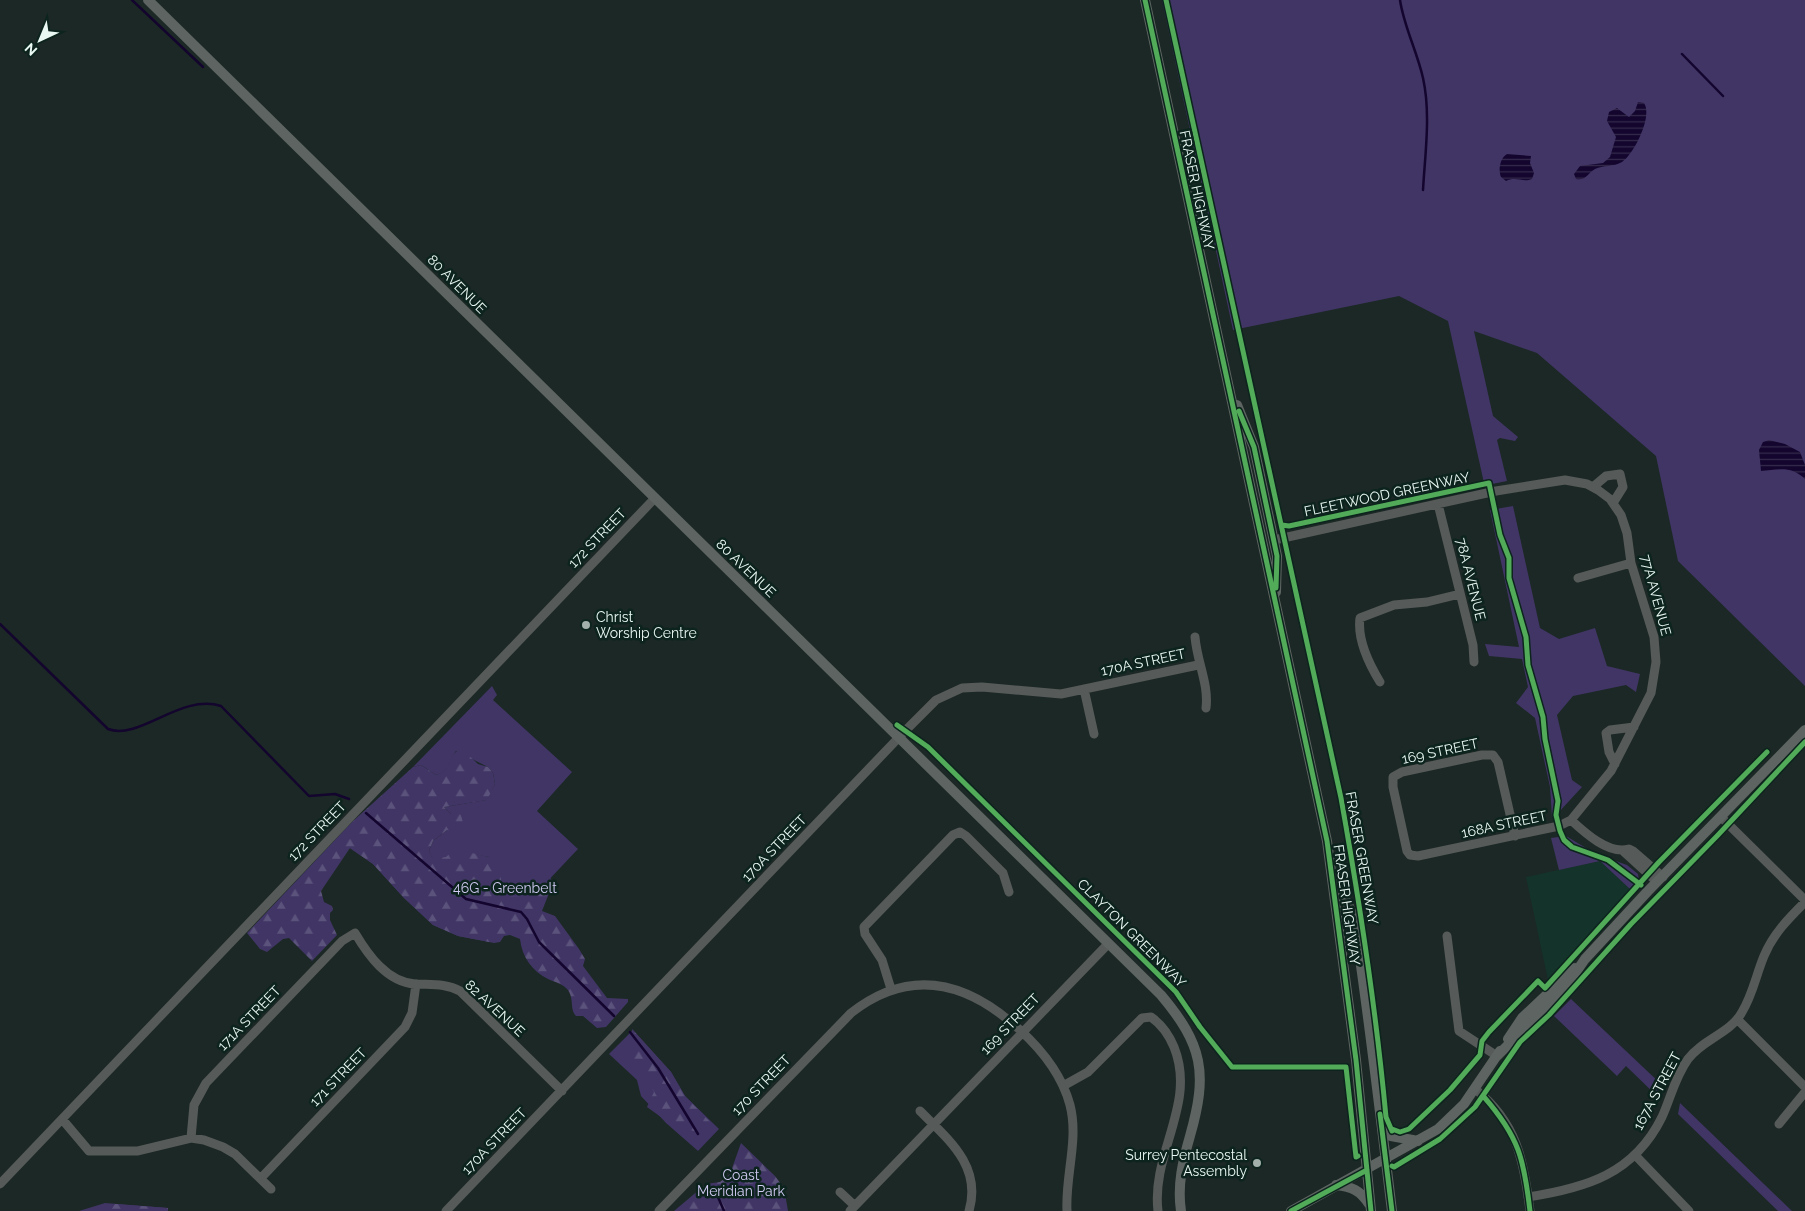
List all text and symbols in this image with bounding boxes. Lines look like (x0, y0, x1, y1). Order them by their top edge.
north arrow (15, 15, 65, 65)
text: N (22, 40, 40, 59)
street label: FRASER HIGHWAY (1177, 129, 1217, 251)
street label: 80 AVENUE (424, 251, 490, 317)
street label: FLEETWOOD GREENWAY (1303, 469, 1471, 519)
street label: 172 STREET (565, 505, 629, 571)
street label: 80 AVENUE (713, 536, 779, 600)
street label: 78A AVENUE (1453, 536, 1489, 622)
street label: 77A AVENUE (1638, 553, 1674, 637)
place label: Christ Worship Centre (596, 609, 697, 641)
marker: Christ Worship Centre (580, 619, 592, 631)
street label: 170A STREET (1099, 645, 1187, 679)
street label: 169 STREET (1400, 735, 1480, 767)
street label: FRASER GREENWAY (1342, 790, 1382, 926)
street label: 172 STREET (285, 798, 349, 864)
street label: 168A STREET (1460, 807, 1549, 841)
street label: 170A STREET (738, 811, 810, 884)
street label: FRASER HIGHWAY (1331, 844, 1363, 966)
street label: CLAYTON GREENWAY (1075, 876, 1189, 990)
park label: 46G - Greenbelt (453, 880, 557, 896)
street label: 82 AVENUE (462, 976, 528, 1040)
street label: 171A STREET (214, 982, 284, 1054)
street label: 169 STREET (977, 990, 1043, 1058)
street label: 171 STREET (306, 1044, 370, 1109)
street label: 167A STREET (1630, 1049, 1684, 1133)
street label: 170 STREET (728, 1051, 794, 1118)
street label: 170A STREET (458, 1104, 530, 1177)
place label: Surrey Pentecostal Assembly (1125, 1147, 1247, 1179)
marker: Surrey Pentecostal Assembly (1251, 1157, 1263, 1169)
park label: Coast Meridian Park (697, 1167, 786, 1199)

